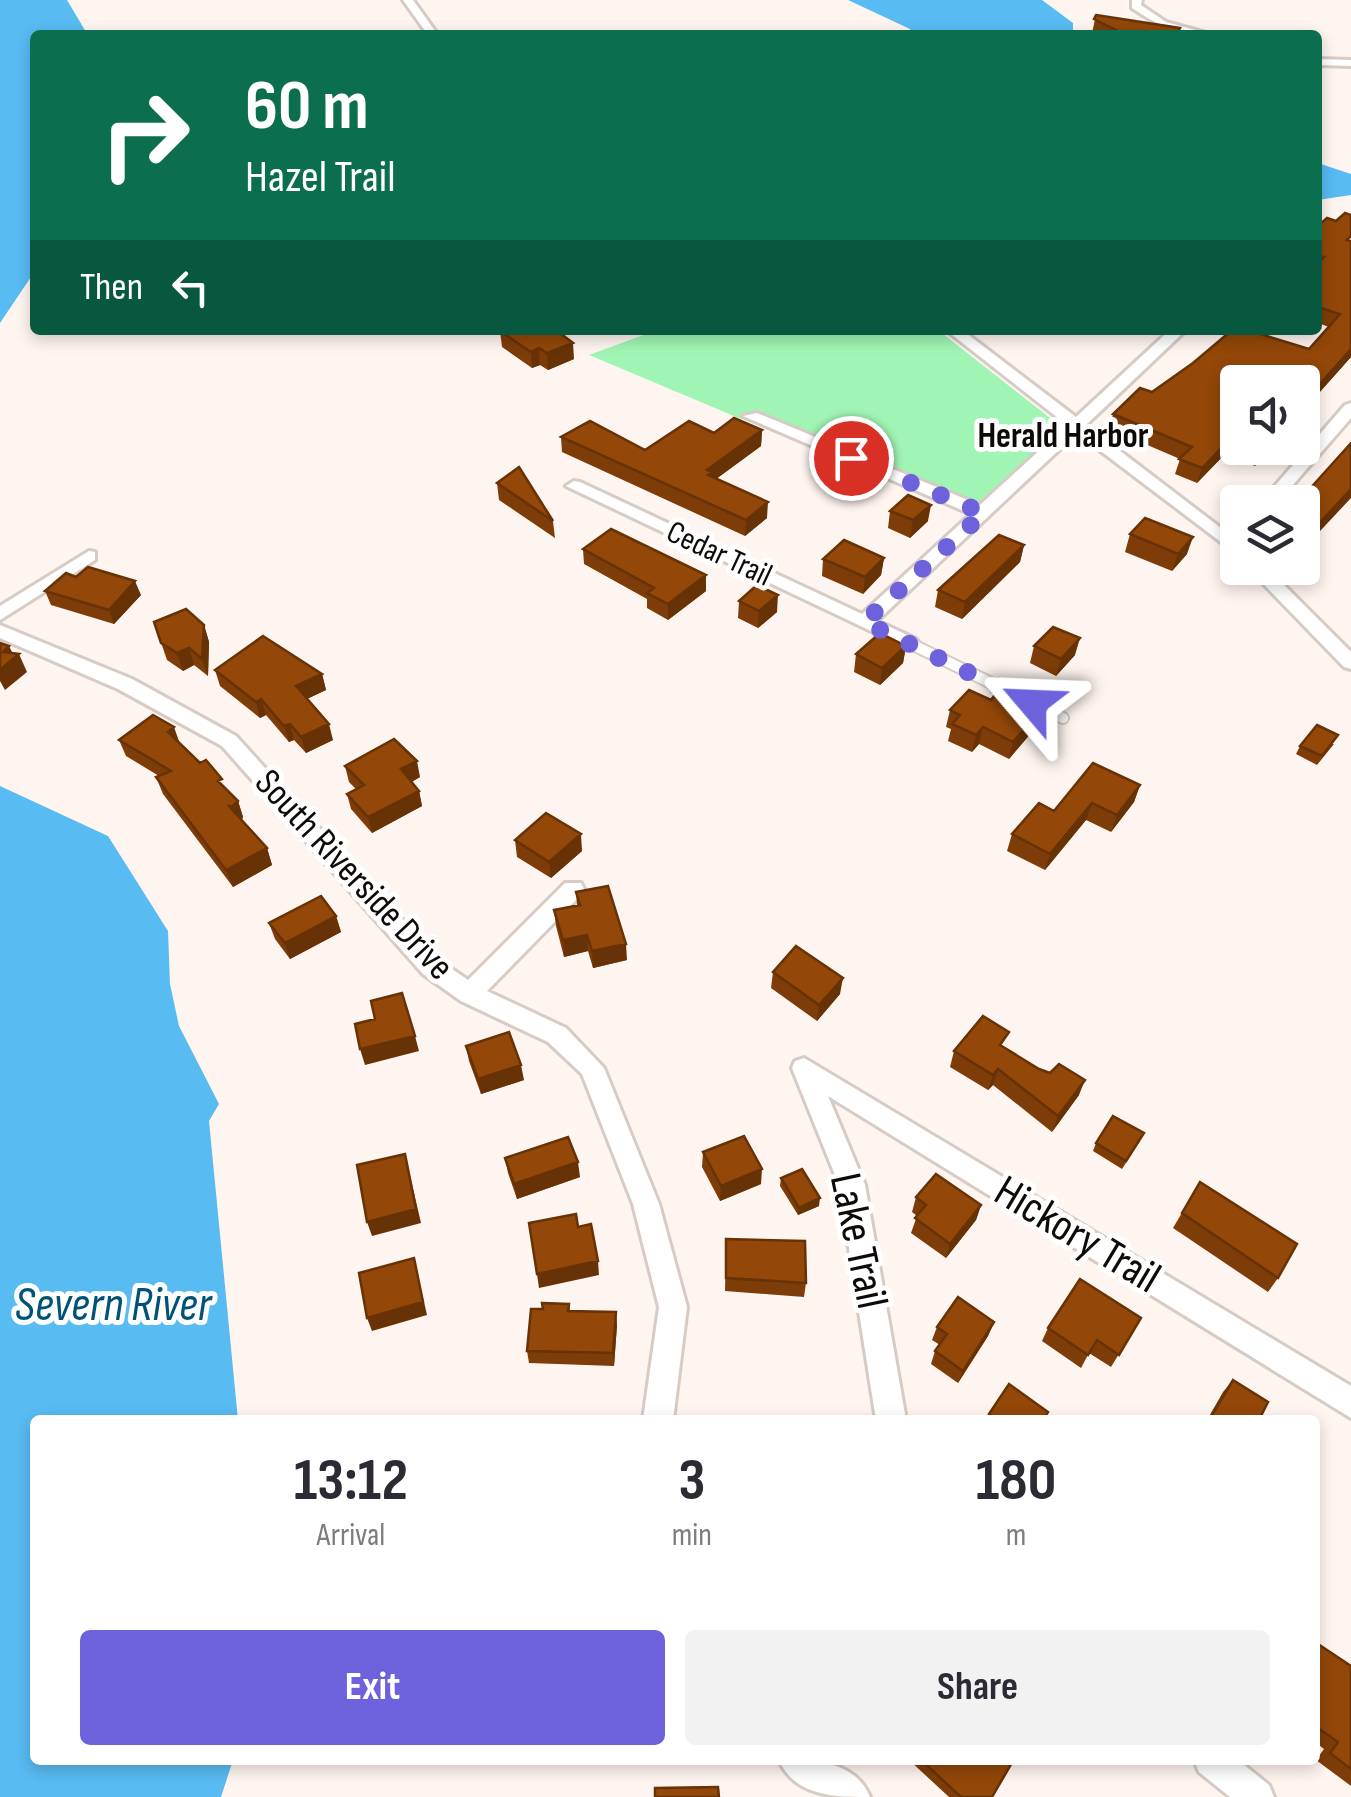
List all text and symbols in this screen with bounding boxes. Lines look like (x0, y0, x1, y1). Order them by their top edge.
text: 60 m (245, 65, 369, 149)
icon: right (80, 70, 210, 200)
text: Hazel Trail (245, 150, 396, 205)
icon: left (163, 260, 218, 315)
text: Then (80, 265, 143, 310)
map controls (1220, 365, 1320, 585)
button: sound (1220, 365, 1320, 465)
district label: Herald Harbor (977, 415, 1149, 458)
pin (809, 416, 894, 501)
icon: arrive (824, 431, 879, 486)
button: layers (1220, 485, 1320, 585)
street label: Cedar Trail (660, 513, 778, 595)
position arrow (980, 651, 1084, 755)
street label: South Riverside Drive (245, 761, 463, 989)
street label: Hickory Trail (984, 1164, 1170, 1306)
street label: Lake Trail (817, 1168, 899, 1314)
water label: Severn River (15, 1277, 213, 1334)
text: 13:12 (294, 1445, 408, 1517)
text: 3 (678, 1445, 705, 1517)
text: 180 (976, 1445, 1056, 1517)
text: Arrival (317, 1516, 385, 1555)
text: min (672, 1516, 712, 1555)
text: m (1006, 1516, 1026, 1555)
button: Exit (80, 1630, 665, 1745)
button: Share (685, 1630, 1270, 1745)

